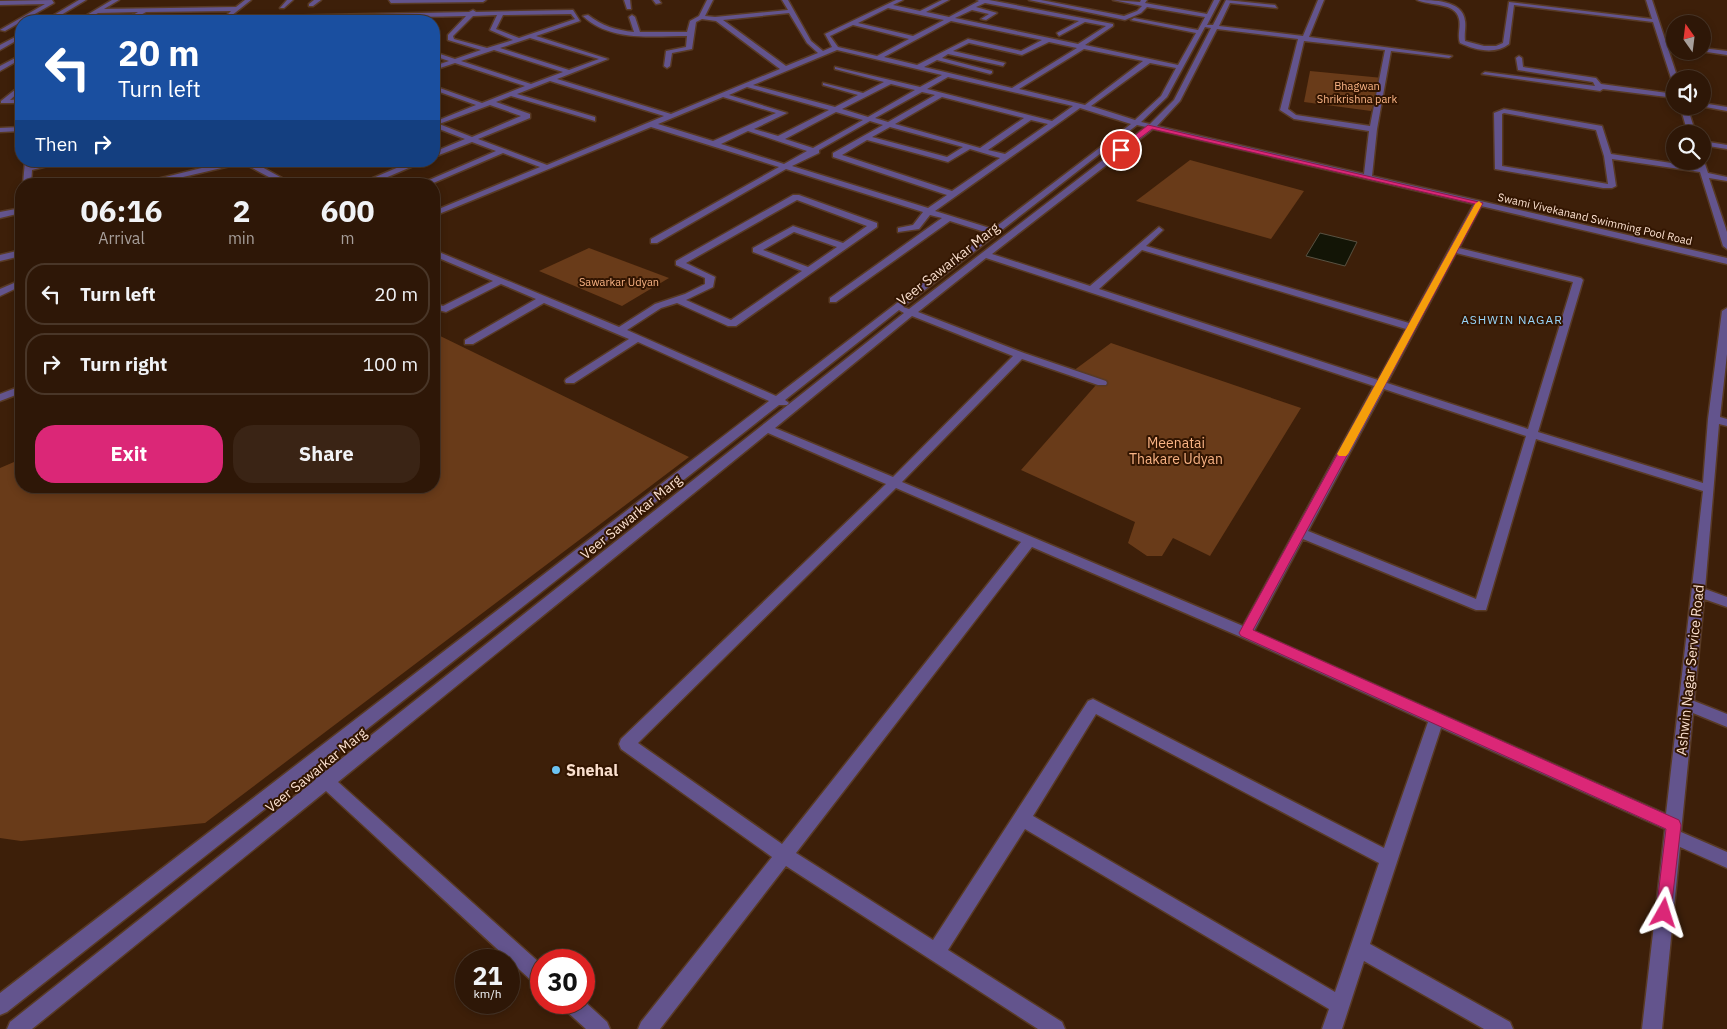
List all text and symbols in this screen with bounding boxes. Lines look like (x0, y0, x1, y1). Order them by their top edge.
north arrow (1666, 15, 1711, 60)
map controls (1666, 15, 1711, 170)
text: 20 m (118, 30, 200, 76)
icon: left (35, 35, 100, 100)
button: sound (1666, 70, 1711, 115)
text: Turn left (118, 74, 201, 103)
park label: Bhagwan Shrikrishna park (1317, 79, 1397, 106)
button: search (1666, 125, 1711, 170)
pin (1100, 129, 1142, 171)
icon: right (88, 130, 116, 158)
text: Then (35, 132, 78, 156)
icon: arrive (1107, 136, 1135, 164)
street label: Swami Vivekanand Swimming Pool Road (1496, 190, 1694, 248)
text: 06:16 (81, 191, 162, 230)
text: 2 (232, 191, 250, 230)
text: 600 (320, 191, 374, 230)
street label: Veer Sawarkar Marg (893, 218, 1003, 310)
text: Arrival (98, 228, 145, 248)
text: min (228, 228, 255, 248)
text: m (340, 228, 354, 248)
park label: Sawarkar Udyan (579, 275, 659, 289)
icon: left (37, 280, 65, 308)
text: Turn left (80, 282, 156, 306)
text: 20 m (374, 282, 418, 306)
district label: ASHWIN NAGAR (1461, 312, 1563, 327)
icon: right (37, 350, 65, 378)
text: Turn right (80, 352, 167, 376)
text: 100 m (363, 352, 418, 376)
button: Exit (35, 425, 223, 483)
button: Share (233, 425, 420, 483)
park label: Meenatai Thakare Udyan (1129, 434, 1223, 468)
street label: Veer Sawarkar Marg (577, 470, 686, 563)
street label: Ashwin Nagar Service Road (1672, 584, 1708, 756)
street label: Veer Sawarkar Marg (262, 723, 371, 816)
place label: Snehal (566, 760, 618, 780)
marker: Snehal (550, 764, 562, 776)
position arrow (1637, 886, 1689, 938)
speed limit sign: 30 (530, 949, 595, 1014)
text: 21 (472, 959, 503, 992)
text: km/h (473, 986, 502, 1001)

